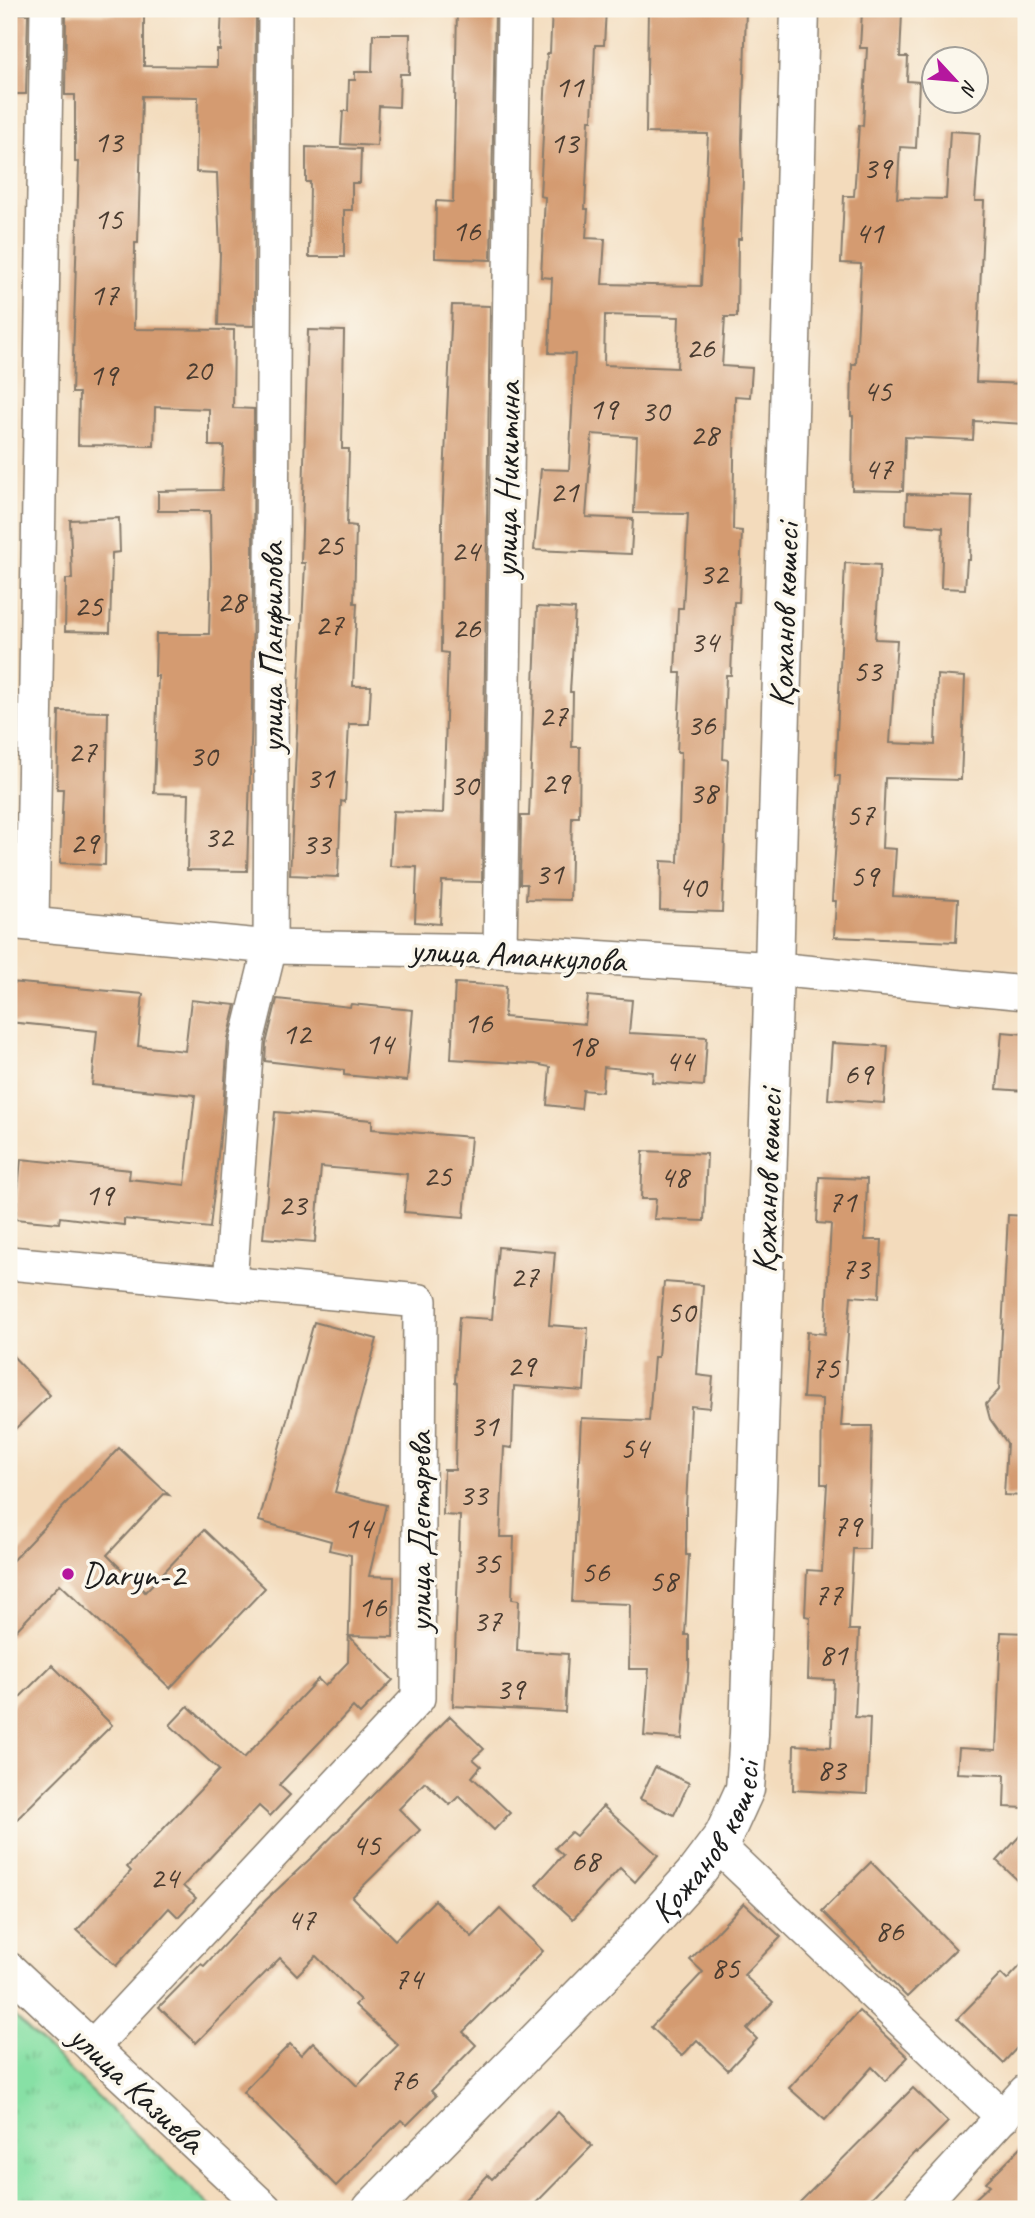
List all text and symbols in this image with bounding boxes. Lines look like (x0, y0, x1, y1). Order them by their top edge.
north arrow (920, 46, 990, 116)
house number: 11 (555, 66, 585, 107)
text: N (955, 76, 983, 100)
house number: 13 (94, 121, 125, 162)
house number: 13 (550, 122, 581, 163)
house number: 39 (863, 147, 894, 188)
house number: 15 (94, 198, 124, 239)
house number: 16 (452, 210, 482, 251)
house number: 41 (855, 212, 885, 253)
house number: 17 (90, 274, 120, 315)
house number: 26 (686, 327, 716, 368)
house number: 20 (183, 349, 214, 390)
house number: 19 (89, 354, 120, 395)
house number: 45 (863, 370, 893, 411)
street label: улица Никитина (483, 379, 531, 581)
house number: 19 (589, 388, 620, 429)
house number: 30 (641, 390, 672, 431)
house number: 28 (690, 414, 721, 455)
house number: 47 (864, 448, 894, 489)
house number: 21 (550, 471, 580, 512)
street label: Қожанов көшесі (758, 518, 810, 708)
house number: 25 (315, 524, 345, 565)
house number: 24 (451, 530, 483, 571)
street label: улица Панфилова (249, 540, 294, 755)
house number: 32 (699, 553, 730, 594)
house number: 28 (217, 581, 248, 622)
house number: 25 (74, 585, 104, 626)
house number: 27 (315, 604, 345, 645)
house number: 26 (452, 607, 482, 648)
house number: 34 (690, 621, 722, 662)
house number: 53 (853, 650, 884, 691)
house number: 27 (539, 695, 569, 736)
house number: 36 (687, 704, 717, 745)
house number: 27 (68, 731, 98, 772)
house number: 30 (189, 735, 220, 776)
house number: 31 (306, 757, 336, 798)
house number: 29 (541, 762, 572, 803)
house number: 30 (450, 764, 481, 805)
house number: 38 (689, 772, 720, 813)
house number: 57 (846, 794, 876, 835)
house number: 32 (204, 816, 235, 857)
house number: 29 (70, 822, 101, 863)
house number: 33 (302, 823, 333, 864)
house number: 31 (535, 853, 565, 894)
house number: 59 (850, 855, 881, 896)
house number: 40 (678, 866, 709, 907)
street label: улица Аманкулова (407, 927, 629, 983)
house number: 16 (464, 1002, 494, 1043)
house number: 12 (282, 1013, 313, 1054)
house number: 14 (365, 1023, 397, 1064)
house number: 18 (568, 1025, 599, 1066)
house number: 44 (665, 1040, 697, 1081)
house number: 69 (844, 1053, 875, 1094)
street label: Қожанов көшесі (741, 1084, 793, 1274)
house number: 25 (423, 1155, 453, 1196)
house number: 48 (660, 1156, 691, 1197)
house number: 19 (85, 1174, 116, 1215)
house number: 71 (828, 1181, 858, 1222)
house number: 23 (278, 1184, 309, 1225)
house number: 73 (841, 1248, 872, 1289)
house number: 27 (510, 1256, 540, 1297)
house number: 50 (667, 1291, 698, 1332)
house number: 29 (507, 1345, 538, 1386)
house number: 75 (811, 1347, 841, 1388)
house number: 31 (470, 1405, 500, 1446)
house number: 54 (620, 1427, 652, 1468)
street label: улица Дегтярева (397, 1429, 442, 1634)
house number: 33 (459, 1474, 490, 1515)
house number: 79 (833, 1505, 864, 1546)
house number: 14 (344, 1507, 376, 1548)
house number: 35 (472, 1542, 502, 1583)
house number: 56 (581, 1551, 611, 1592)
place label: Daryn-2 (82, 1552, 188, 1597)
house number: 58 (649, 1560, 680, 1601)
marker: Daryn-2 (60, 1566, 76, 1582)
house number: 77 (814, 1574, 844, 1615)
house number: 16 (358, 1586, 388, 1627)
house number: 37 (473, 1600, 503, 1641)
house number: 81 (819, 1634, 849, 1675)
house number: 39 (496, 1668, 527, 1709)
house number: 83 (817, 1749, 848, 1790)
street label: Қожанов көшесі (640, 1755, 770, 1932)
house number: 45 (352, 1824, 382, 1865)
house number: 68 (571, 1840, 602, 1881)
house number: 24 (150, 1857, 182, 1898)
house number: 47 (287, 1899, 317, 1940)
house number: 86 (875, 1910, 905, 1951)
house number: 85 (711, 1947, 741, 1988)
house number: 74 (394, 1958, 426, 1999)
street label: улица Казиева (58, 2013, 216, 2165)
house number: 76 (389, 2059, 419, 2100)

